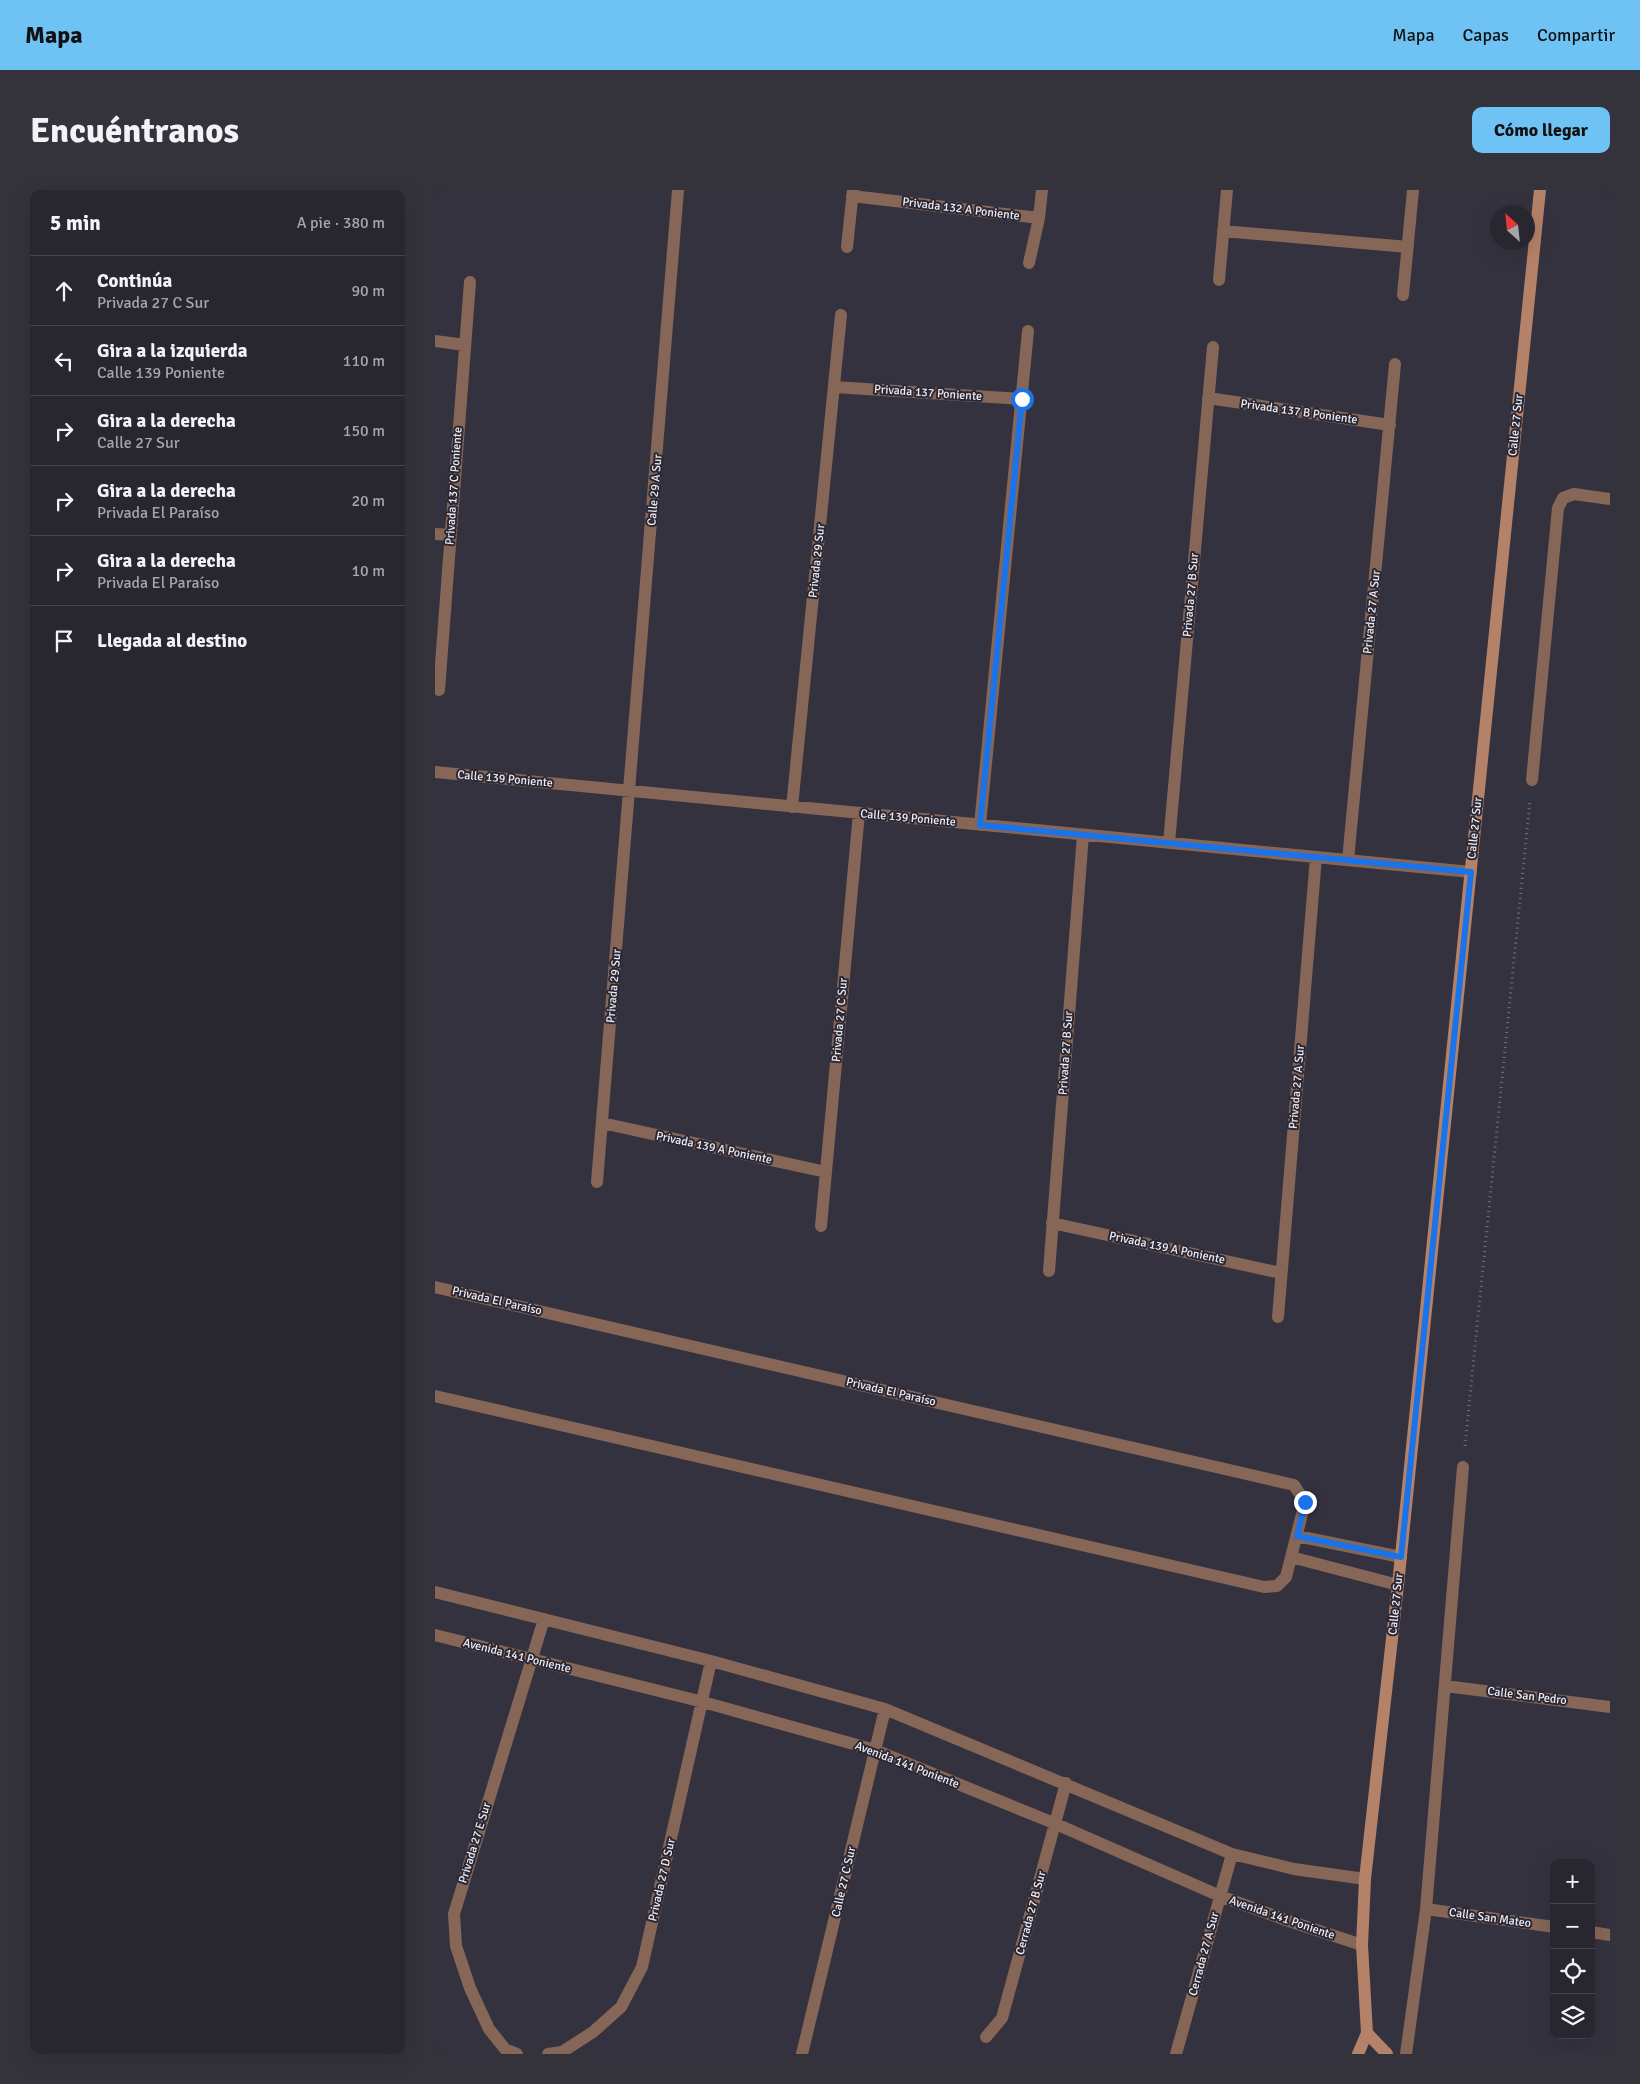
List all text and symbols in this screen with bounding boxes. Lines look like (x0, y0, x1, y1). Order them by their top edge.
text: Mapa (25, 20, 83, 50)
text: Mapa (1392, 24, 1435, 46)
text: Capas (1463, 24, 1509, 46)
text: Compartir (1537, 24, 1615, 46)
button: Cómo llegar (1472, 107, 1610, 153)
text: Encuéntranos (30, 109, 239, 152)
street label: Privada 132 A Poniente (901, 194, 1021, 224)
north arrow (1490, 205, 1535, 250)
text: 5 min (50, 210, 101, 236)
text: A pie · 380 m (297, 213, 385, 233)
text: Continúa (97, 269, 172, 293)
icon: ahead (50, 277, 78, 305)
text: 90 m (351, 281, 385, 301)
text: Privada 27 C Sur (97, 293, 209, 313)
text: Gira a la izquierda (97, 339, 247, 363)
icon: left (50, 347, 78, 375)
text: 110 m (343, 351, 385, 371)
text: Calle 139 Poniente (97, 363, 225, 383)
street label: Privada 137 Poniente (874, 382, 982, 404)
route start (1011, 388, 1034, 411)
street label: Calle 27 Sur (1505, 393, 1527, 457)
street label: Privada 137 B Poniente (1239, 396, 1359, 428)
text: Gira a la derecha (97, 409, 236, 433)
icon: right (50, 417, 78, 445)
text: 150 m (343, 421, 385, 441)
street label: Privada 137 C Poniente (442, 427, 466, 545)
text: Calle 27 Sur (97, 433, 180, 453)
street label: Calle 29 A Sur (644, 453, 666, 526)
text: Gira a la derecha (97, 479, 236, 503)
icon: right (50, 487, 78, 515)
text: 20 m (351, 491, 385, 511)
text: Privada El Paraíso (97, 503, 219, 523)
street label: Privada 29 Sur (806, 523, 828, 599)
text: Gira a la derecha (97, 549, 236, 573)
street label: Privada 27 B Sur (1180, 552, 1202, 638)
icon: right (50, 557, 78, 585)
text: 10 m (351, 561, 385, 581)
street label: Privada 27 A Sur (1360, 569, 1384, 655)
text: Privada El Paraíso (97, 573, 219, 593)
icon: arrive (50, 627, 78, 655)
text: Llegada al destino (97, 629, 247, 653)
street label: Calle 139 Poniente (457, 767, 553, 791)
street label: Calle 27 Sur (1464, 796, 1486, 860)
street label: Calle 139 Poniente (860, 806, 956, 830)
street label: Privada 29 Sur (603, 948, 625, 1024)
street label: Privada 27 C Sur (829, 977, 851, 1063)
street label: Privada 27 B Sur (1056, 1010, 1076, 1095)
street label: Privada 27 A Sur (1286, 1044, 1308, 1130)
street label: Privada 139 A Poniente (655, 1128, 773, 1168)
street label: Privada 139 A Poniente (1108, 1228, 1226, 1268)
street label: Privada El Paraíso (451, 1283, 543, 1319)
street label: Privada El Paraíso (845, 1374, 937, 1410)
route end (1294, 1491, 1317, 1514)
street label: Calle 27 Sur (1385, 1572, 1407, 1636)
street label: Avenida 141 Poniente (462, 1635, 572, 1677)
street label: Calle San Pedro (1486, 1684, 1568, 1708)
street label: Avenida 141 Poniente (853, 1738, 961, 1792)
street label: Privada 27 E Sur (456, 1800, 495, 1885)
street label: Privada 27 D Sur (645, 1837, 679, 1923)
street label: Calle 27 C Sur (829, 1845, 860, 1919)
map controls (1550, 1859, 1595, 2039)
button: + (1550, 1859, 1595, 1904)
street label: Cerrada 27 B Sur (1013, 1869, 1050, 1957)
street label: Avenida 141 Poniente (1227, 1893, 1337, 1943)
button: − (1550, 1904, 1595, 1949)
street label: Calle San Mateo (1448, 1905, 1532, 1931)
street label: Cerrada 27 A Sur (1186, 1910, 1223, 1998)
button: locate (1550, 1949, 1595, 1994)
button: layers (1550, 1994, 1595, 2039)

